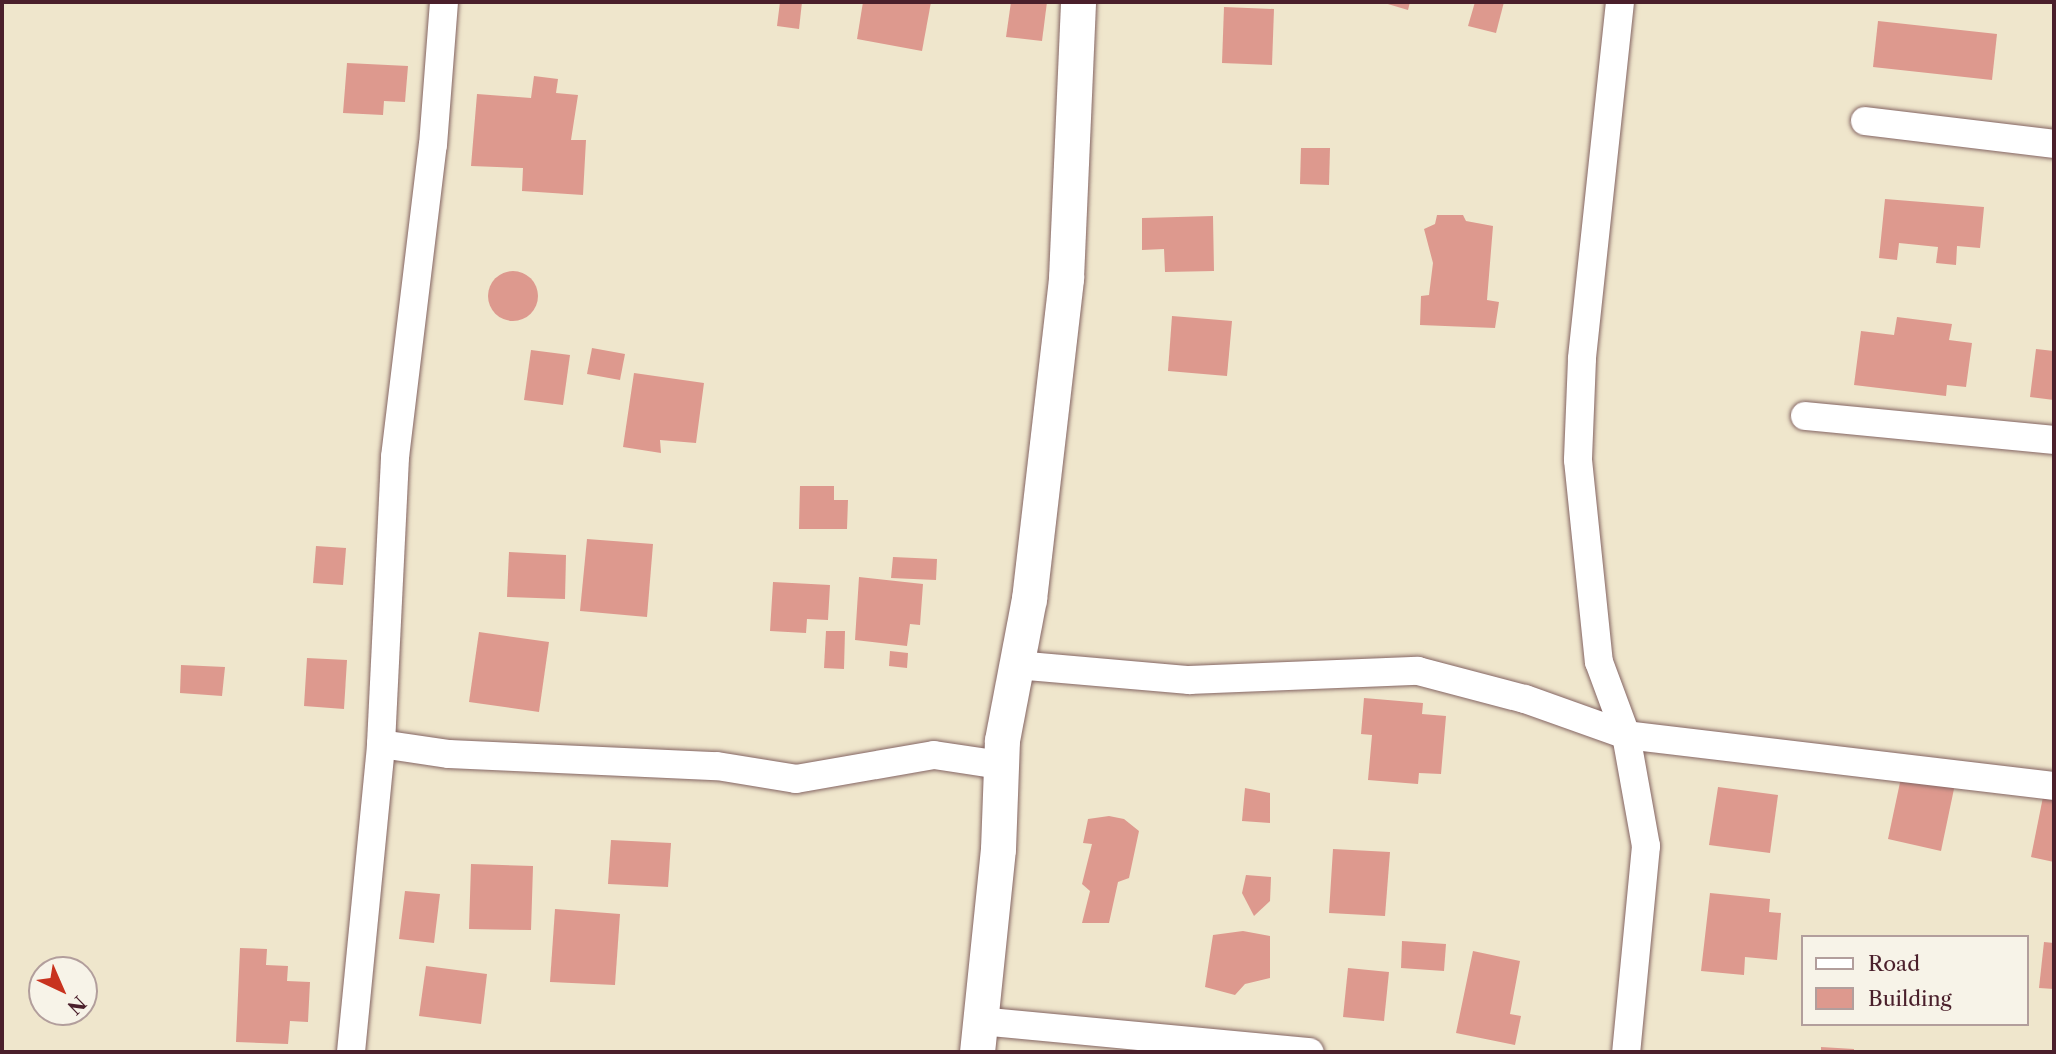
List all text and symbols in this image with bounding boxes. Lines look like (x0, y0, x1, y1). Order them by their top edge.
legend (1800, 935, 2028, 1026)
text: Road (1868, 951, 1920, 976)
north arrow (28, 956, 98, 1026)
text: Building (1868, 986, 1952, 1011)
text: N (63, 991, 90, 1019)

